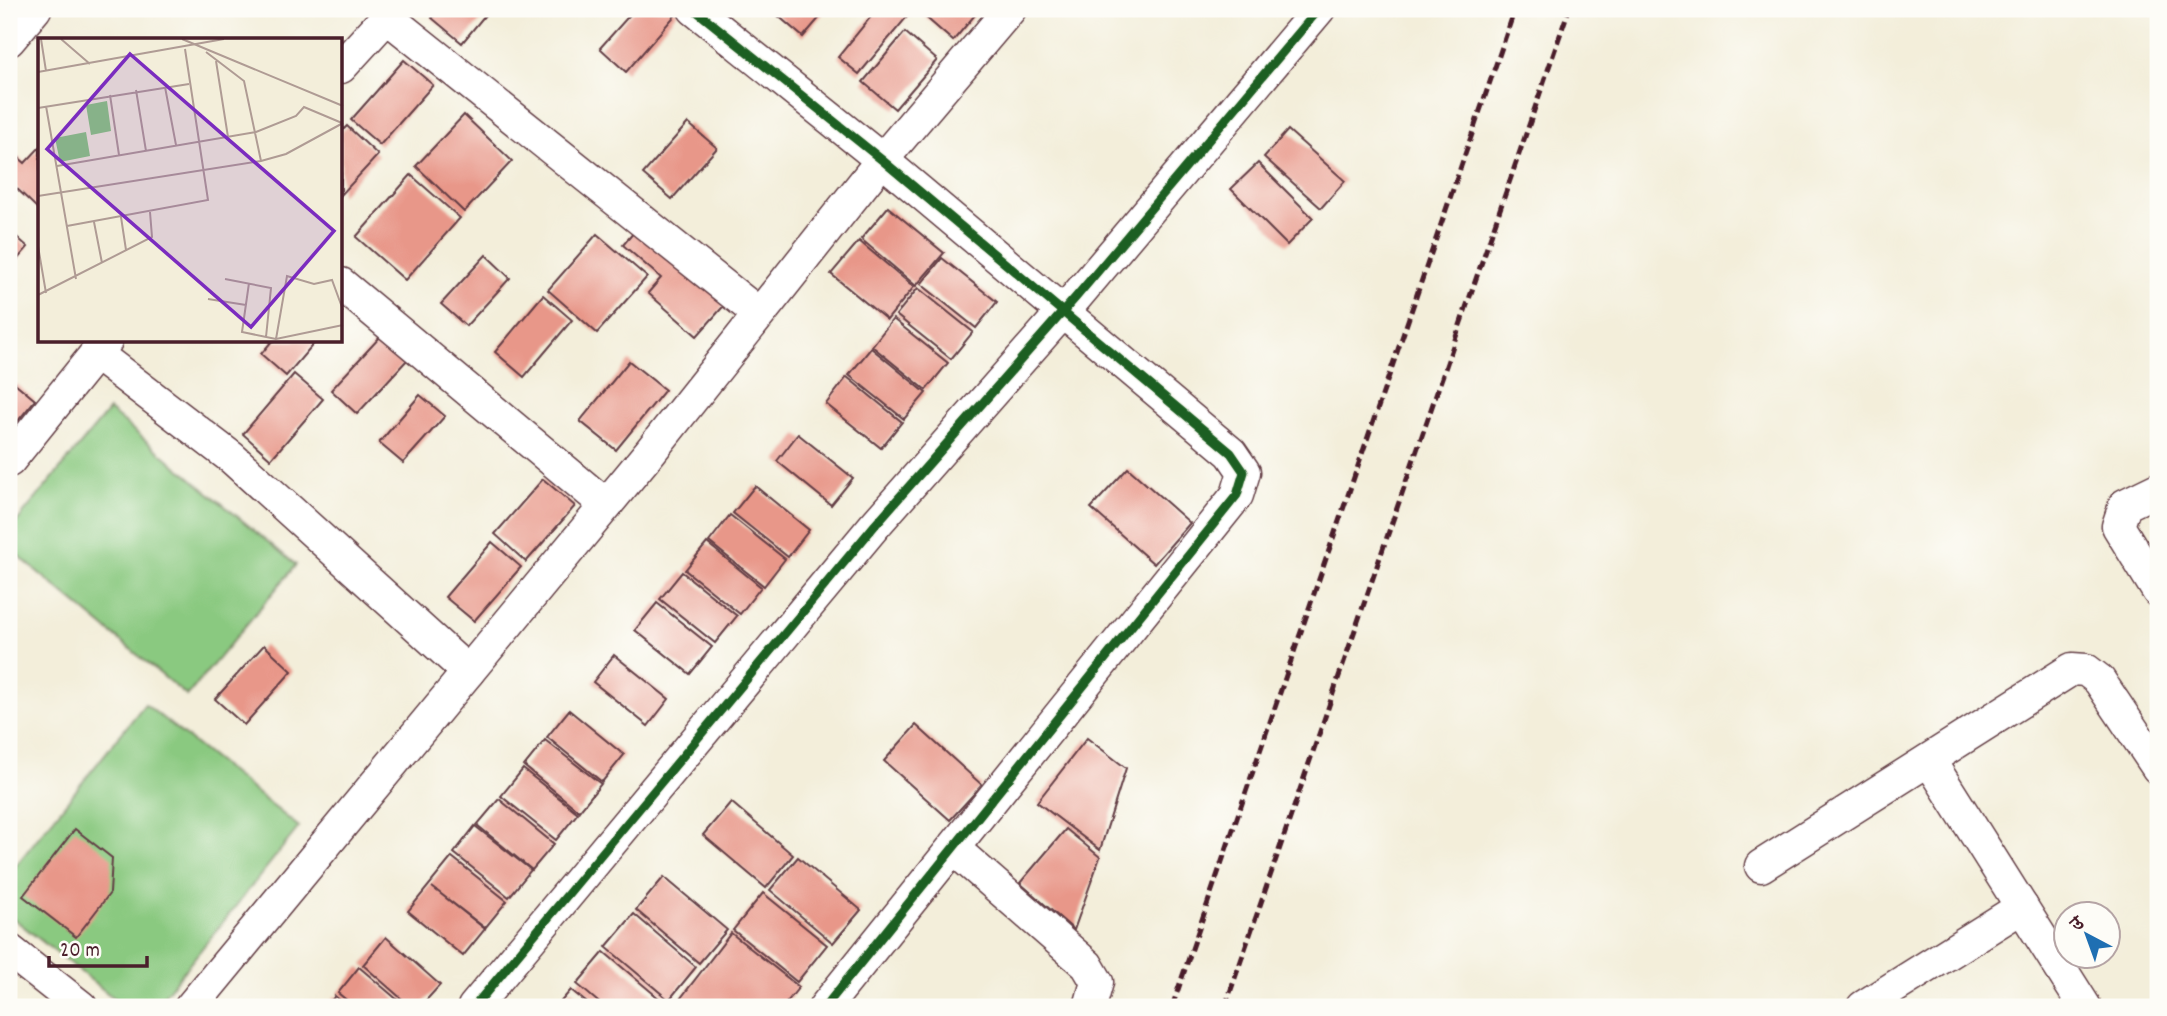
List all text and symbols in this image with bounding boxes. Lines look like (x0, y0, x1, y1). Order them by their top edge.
inset map (38, 38, 343, 343)
north arrow (2052, 900, 2122, 970)
text: उ (2064, 910, 2092, 939)
scale bar (49, 925, 147, 969)
text: 20 m (60, 937, 100, 967)

